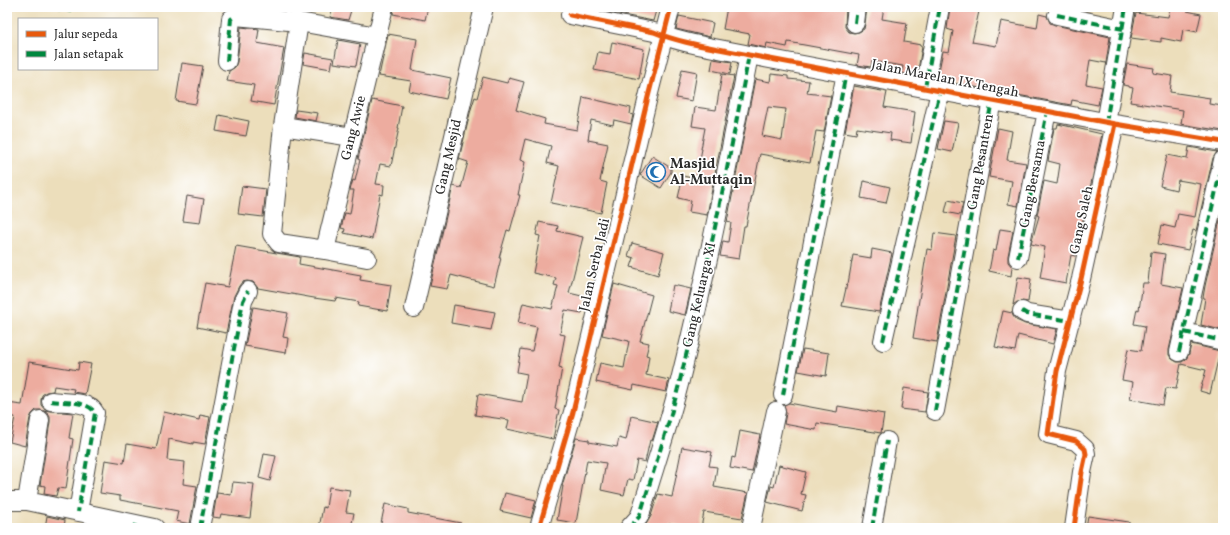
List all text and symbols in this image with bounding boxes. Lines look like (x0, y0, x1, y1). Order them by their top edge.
legend (18, 18, 158, 70)
text: Jalur sepeda (54, 27, 118, 43)
text: Jalan setapak (54, 47, 124, 63)
street label: Jalan Marelan IX Tengah (870, 55, 1020, 103)
street label: Gang Awie (337, 93, 371, 162)
street label: Gang Pesantren (963, 113, 999, 211)
street label: Gang Mesjid (431, 117, 467, 197)
street label: Gang Bersama (1015, 138, 1051, 230)
place label: Masjid Al-Muttaqin (670, 155, 753, 190)
mosque icon: Masjid Al-Muttaqin (645, 161, 667, 183)
street label: Gang Saleh (1065, 184, 1099, 256)
street label: Jalan Serba Jadi (575, 216, 615, 314)
street label: Gang Keluarga XI (679, 241, 721, 349)

